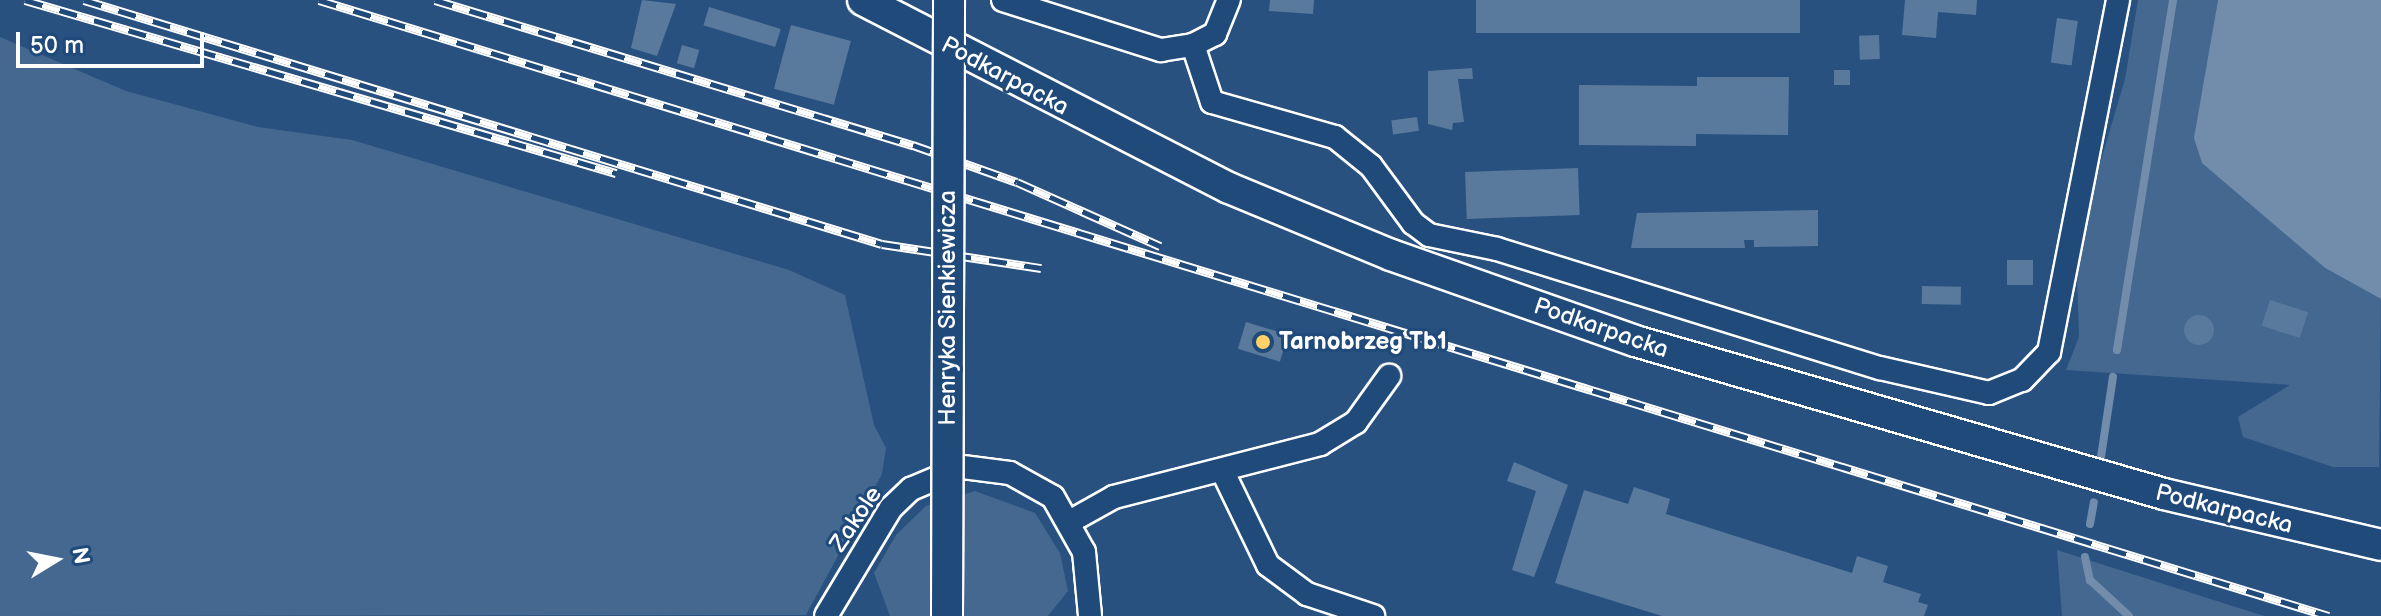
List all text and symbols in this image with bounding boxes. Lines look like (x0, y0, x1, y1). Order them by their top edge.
scale bar (20, 16, 208, 66)
street label: Podkarpacka (936, 30, 1074, 122)
text: 50 m (30, 31, 84, 60)
street label: Henryka Sienkiewicza (934, 190, 962, 426)
street label: Podkarpacka (1530, 292, 1672, 364)
place label: Tarnobrzeg Tb1 (1279, 328, 1447, 356)
marker: Tarnobrzeg Tb1 (1254, 333, 1272, 351)
street label: Podkarpacka (2152, 478, 2296, 540)
street label: Zakole (824, 481, 888, 557)
north arrow (16, 520, 96, 600)
text: N (65, 545, 95, 566)

